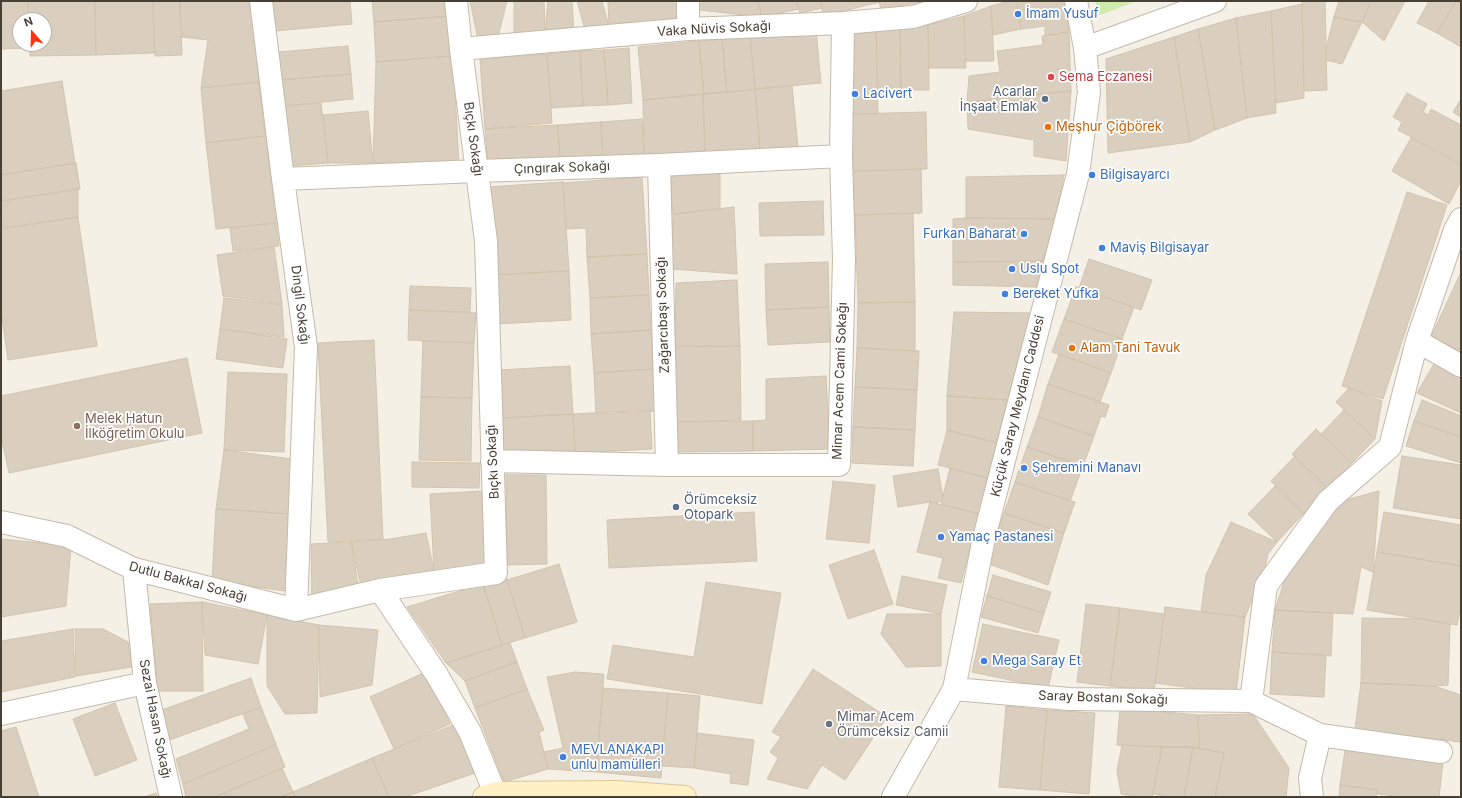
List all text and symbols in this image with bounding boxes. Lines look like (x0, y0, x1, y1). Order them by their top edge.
place label: İmam Yusuf (1026, 6, 1099, 22)
marker: İmam Yusuf (1013, 9, 1023, 19)
north arrow (12, 12, 52, 52)
text: N (22, 14, 35, 30)
street label: Vaka Nüvis Sokağı (657, 18, 771, 40)
place label: Sema Eczanesi (1059, 69, 1152, 85)
marker: Sema Eczanesi (1046, 72, 1056, 82)
place label: Acarlar İnşaat Emlak (960, 84, 1037, 115)
place label: Lacivert (863, 86, 912, 102)
marker: Lacivert (850, 89, 860, 99)
marker: Acarlar İnşaat Emlak (1040, 94, 1050, 104)
street label: Bıçkı Sokağı (460, 101, 486, 177)
place label: Meşhur Çiğbörek (1056, 119, 1162, 135)
marker: Meşhur Çiğbörek (1043, 122, 1053, 132)
street label: Çıngırak Sokağı (514, 159, 610, 177)
place label: Bilgisayarcı (1100, 167, 1170, 183)
marker: Bilgisayarcı (1087, 170, 1097, 180)
place label: Furkan Baharat (923, 226, 1016, 242)
marker: Furkan Baharat (1019, 229, 1029, 239)
place label: Maviş Bilgisayar (1110, 240, 1209, 256)
marker: Maviş Bilgisayar (1097, 243, 1107, 253)
street label: Zağarcıbaşı Sokağı (653, 256, 673, 374)
place label: Uslu Spot (1020, 261, 1079, 277)
street label: Dingil Sokağı (287, 264, 313, 346)
marker: Uslu Spot (1007, 264, 1017, 274)
place label: Bereket Yufka (1013, 286, 1099, 302)
marker: Bereket Yufka (1000, 289, 1010, 299)
street label: Mimar Acem Cami Sokağı (829, 302, 851, 460)
street label: Küçük Saray Meydanı Caddesi (988, 314, 1048, 498)
place label: Alam Tani Tavuk (1080, 340, 1180, 356)
marker: Alam Tani Tavuk (1067, 343, 1077, 353)
place label: Melek Hatun İlköğretim Okulu (85, 411, 185, 442)
marker: Melek Hatun İlköğretim Okulu (72, 421, 82, 431)
street label: Bıçkı Sokağı (483, 424, 503, 500)
place label: Şehremini Manavı (1032, 460, 1141, 476)
marker: Şehremini Manavı (1019, 463, 1029, 473)
place label: Örümceksiz Otopark (684, 492, 757, 523)
marker: Örümceksiz Otopark (671, 502, 681, 512)
place label: Yamaç Pastanesi (949, 529, 1053, 545)
marker: Yamaç Pastanesi (936, 532, 946, 542)
street label: Dutlu Bakkal Sokağı (127, 559, 249, 605)
place label: Mega Saray Et (992, 653, 1081, 669)
marker: Mega Saray Et (979, 656, 989, 666)
street label: Sezai Hasan Sokağı (136, 658, 174, 780)
street label: Saray Bostanı Sokağı (1038, 688, 1168, 708)
place label: Mimar Acem Örümceksiz Camii (837, 709, 948, 740)
marker: Mimar Acem Örümceksiz Camii (824, 719, 834, 729)
place label: MEVLANAKAPI unlu mamülleri (571, 742, 664, 773)
marker: MEVLANAKAPI unlu mamülleri (558, 752, 568, 762)

